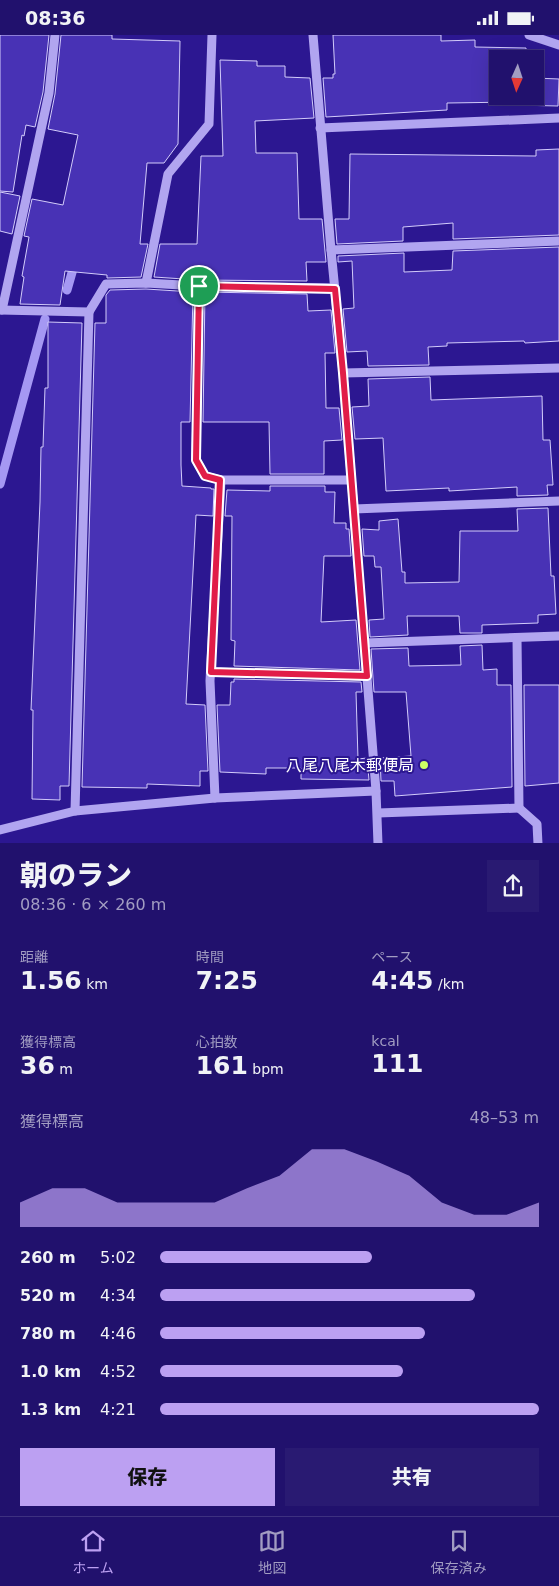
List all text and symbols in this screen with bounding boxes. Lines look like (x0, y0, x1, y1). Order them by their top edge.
text: 08:36 (25, 7, 85, 29)
north arrow (489, 50, 544, 105)
map controls (489, 50, 544, 105)
pin (178, 265, 220, 307)
icon: arrive (185, 272, 213, 300)
place label: 八尾八尾木郵便局 (286, 756, 414, 775)
marker: 八尾八尾木郵便局 (418, 759, 430, 771)
text: 朝のラン (20, 859, 132, 892)
button: share (487, 860, 539, 912)
text: 08:36 · 6 × 260 m (20, 895, 166, 914)
text: 距離 (20, 949, 48, 965)
text: 時間 (196, 949, 224, 965)
text: ペース (371, 949, 413, 965)
text: 1.56 (20, 966, 82, 995)
text: 7:25 (196, 966, 258, 995)
text: 4:45 (371, 966, 434, 995)
text: km (82, 976, 108, 992)
text: /km (434, 976, 464, 992)
text: kcal (371, 1033, 400, 1049)
text: 獲得標高 (20, 1034, 76, 1050)
text: 心拍数 (196, 1034, 238, 1050)
text: 111 (371, 1049, 424, 1078)
text: 36 (20, 1051, 55, 1080)
text: 161 (196, 1051, 248, 1080)
text: m (55, 1061, 73, 1077)
text: bpm (248, 1061, 284, 1077)
text: 48–53 m (470, 1108, 539, 1127)
text: 獲得標高 (20, 1112, 84, 1131)
text: 260 m (20, 1248, 76, 1267)
text: 5:02 (100, 1248, 136, 1267)
text: 520 m (20, 1286, 76, 1305)
text: 4:34 (100, 1286, 136, 1305)
text: 780 m (20, 1324, 76, 1343)
text: 4:46 (100, 1324, 136, 1343)
text: 1.0 km (20, 1362, 81, 1381)
text: 4:52 (100, 1362, 136, 1381)
text: 1.3 km (20, 1400, 81, 1419)
text: 4:21 (100, 1400, 136, 1419)
button: 保存 (20, 1448, 275, 1506)
button: 共有 (285, 1448, 539, 1506)
tab: ホーム (72, 1527, 114, 1577)
tab: 地図 (258, 1527, 286, 1577)
tab: 保存済み (431, 1527, 487, 1577)

